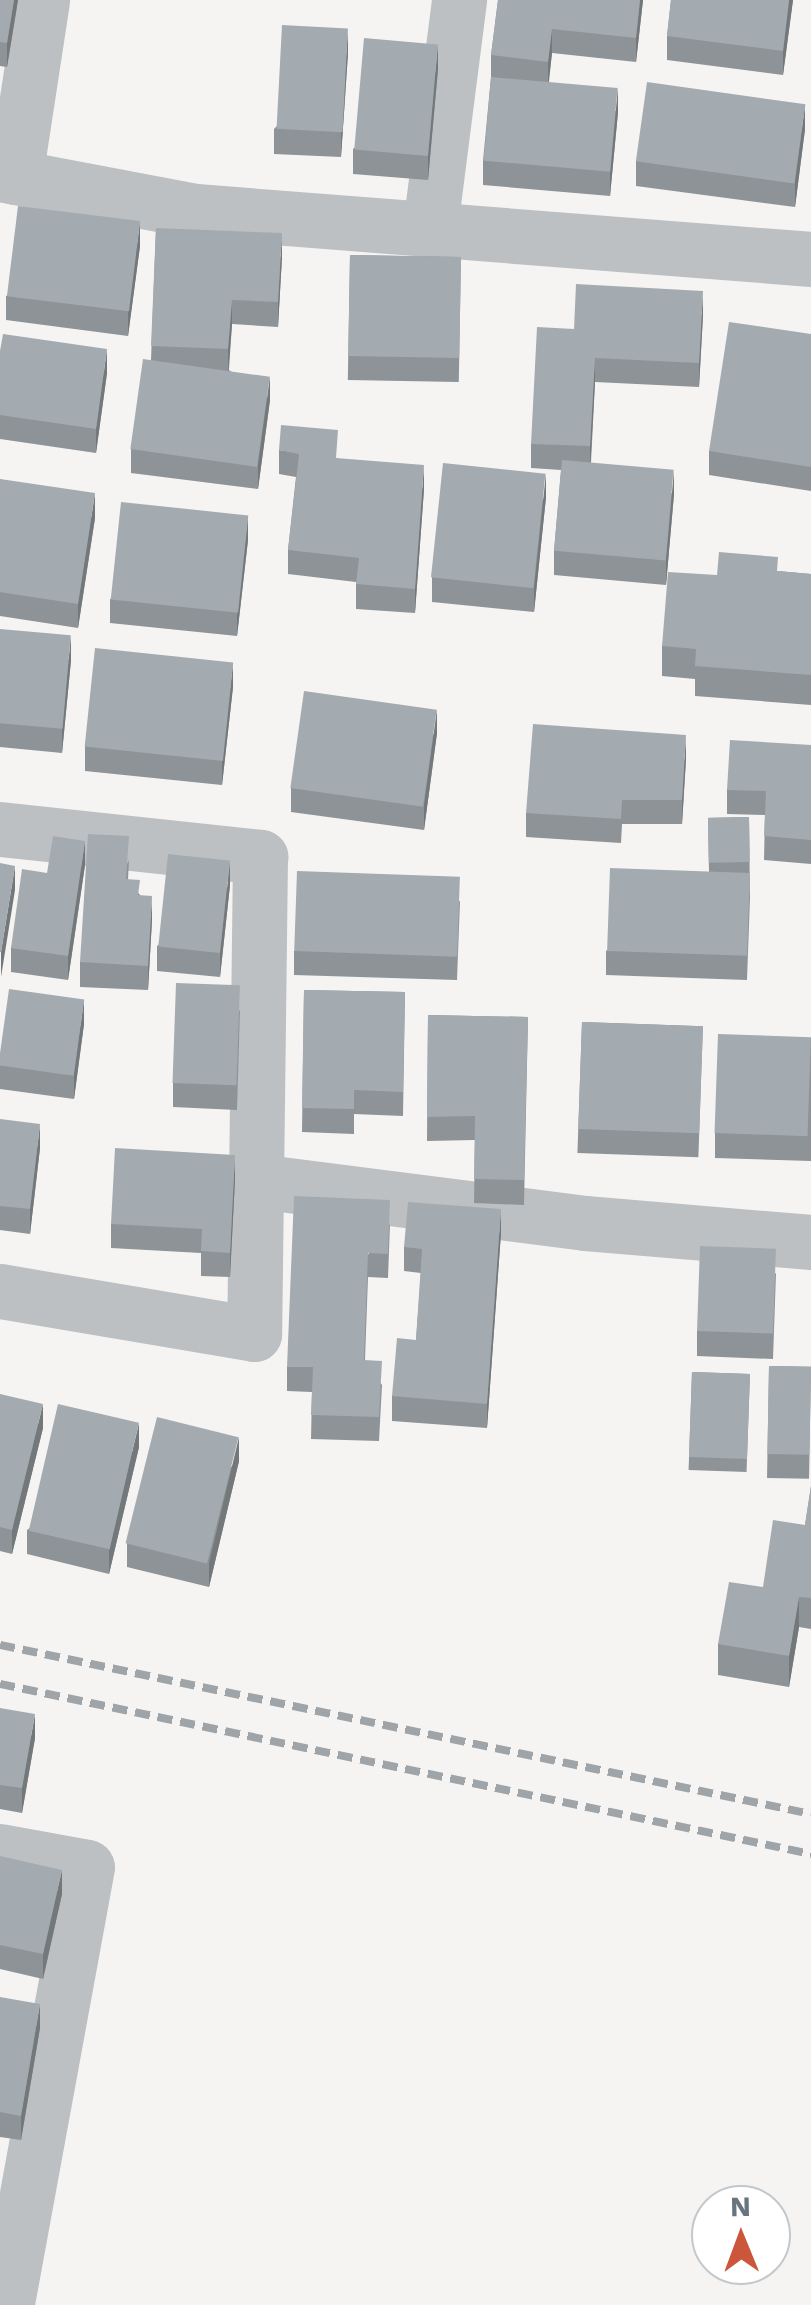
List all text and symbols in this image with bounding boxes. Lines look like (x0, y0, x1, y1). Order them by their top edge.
north arrow (691, 2185, 791, 2285)
text: N (730, 2190, 751, 2223)

